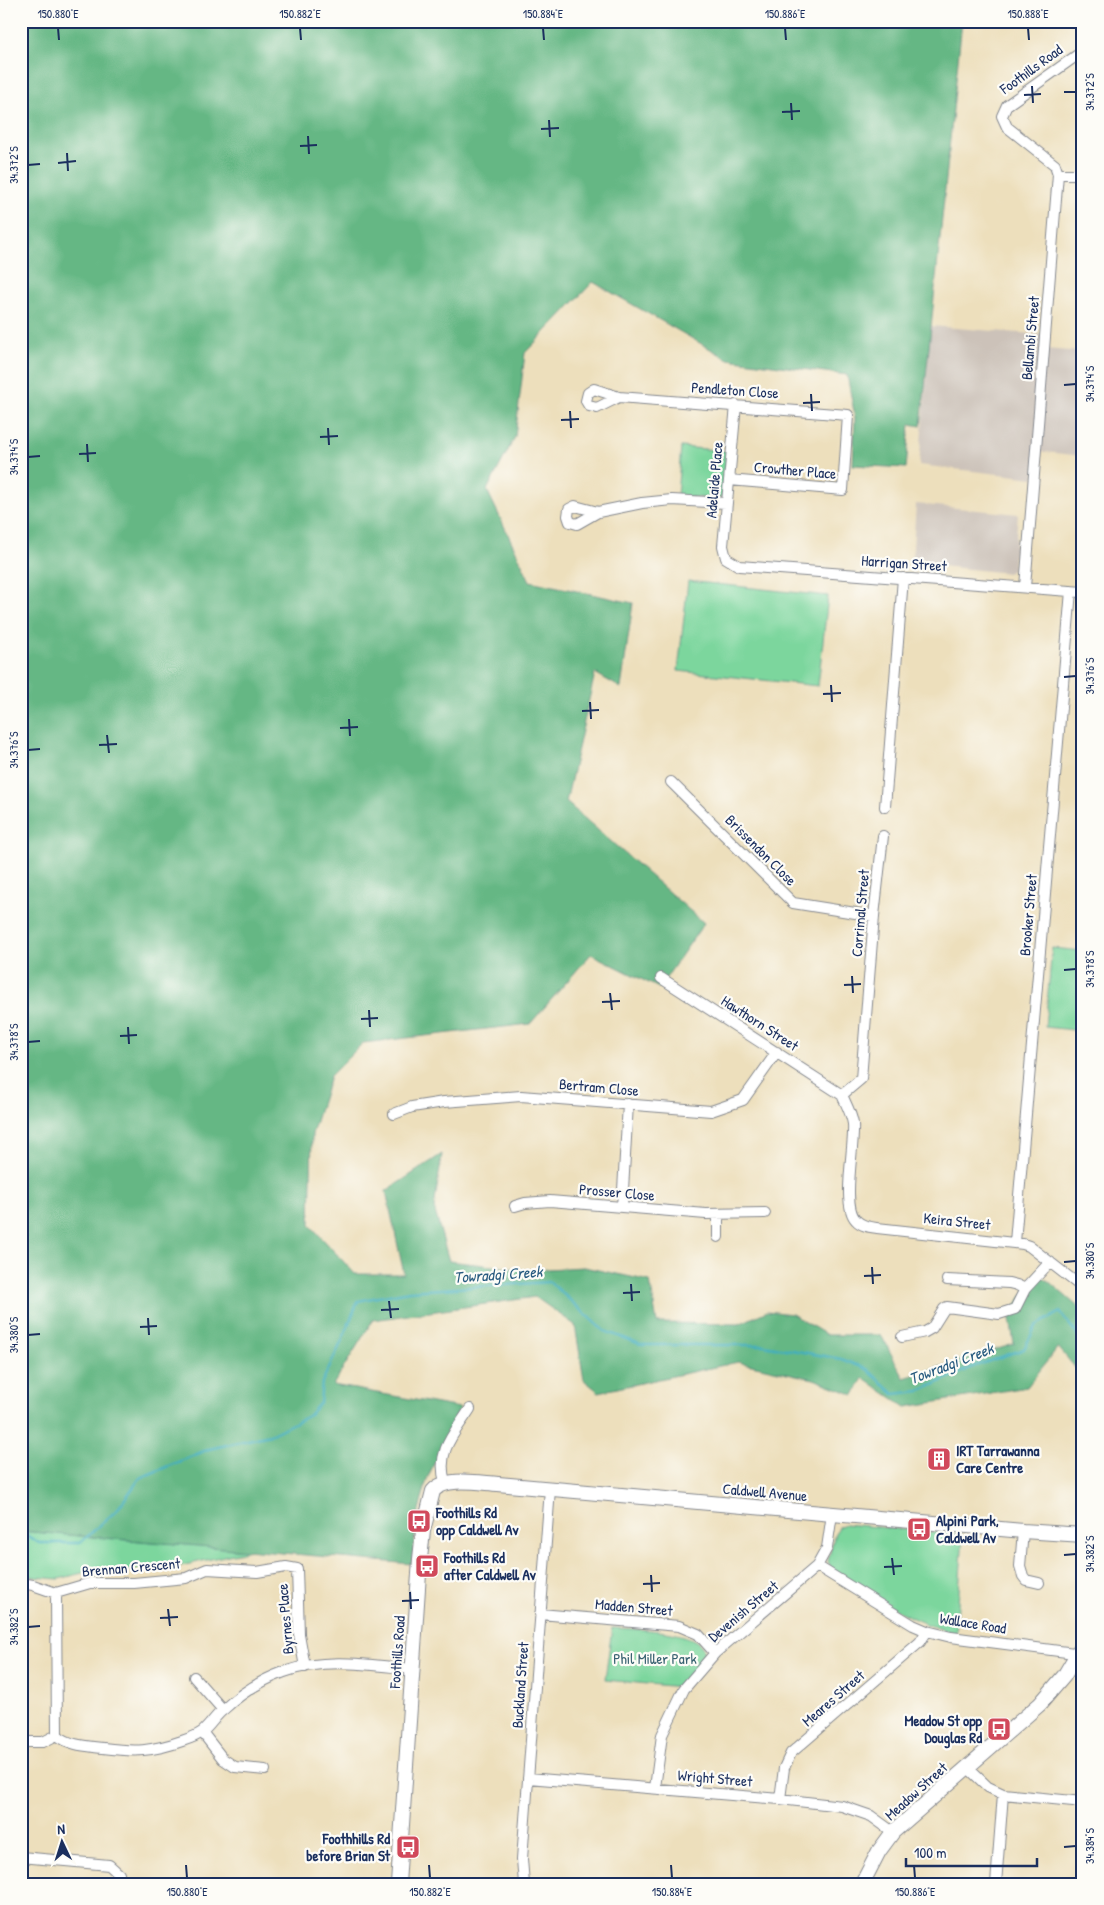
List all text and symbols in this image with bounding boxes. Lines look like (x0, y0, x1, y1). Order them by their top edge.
text: 150.880°E (37, 5, 79, 22)
text: 150.882°E (279, 5, 321, 22)
text: 150.884°E (523, 5, 564, 22)
text: 150.886°E (765, 5, 806, 22)
text: 150.888°E (1007, 5, 1049, 22)
street label: Foothills Road (995, 39, 1067, 99)
text: 34.372°S (1081, 73, 1098, 111)
text: 34.372°S (5, 146, 22, 184)
street label: Bellambi Street (1016, 294, 1044, 381)
text: 34.374°S (1081, 365, 1098, 402)
street label: Pendleton Close (691, 376, 779, 404)
text: 34.374°S (5, 438, 22, 475)
street label: Adelaide Place (700, 441, 728, 519)
street label: Crowther Place (753, 456, 837, 484)
street label: Harrigan Street (861, 550, 948, 577)
text: 34.376°S (1081, 657, 1098, 694)
text: 34.376°S (5, 731, 22, 768)
street label: Brissendon Close (721, 810, 801, 890)
street label: Corrimal Street (846, 868, 874, 958)
street label: Brooker Street (1014, 872, 1042, 957)
text: 34.378°S (1081, 950, 1098, 988)
street label: Hawthorn Street (717, 990, 803, 1056)
text: 34.378°S (5, 1023, 22, 1061)
street label: Bertram Close (558, 1073, 640, 1101)
street label: Prosser Close (578, 1178, 656, 1206)
street label: Keira Street (922, 1207, 992, 1235)
text: 34.380°S (1081, 1242, 1098, 1279)
water label: Towradgi Creek (453, 1260, 544, 1288)
text: 34.380°S (5, 1316, 22, 1353)
water label: Towradgi Creek (906, 1336, 998, 1389)
place label: IRT Tarrawanna Care Centre (956, 1440, 1040, 1478)
building icon: IRT Tarrawanna Care Centre (926, 1446, 952, 1472)
street label: Caldwell Avenue (722, 1478, 808, 1506)
place label: Foothills Rd opp Caldwell Av (435, 1502, 519, 1541)
bus stop icon: Foothills Rd opp Caldwell Av (406, 1508, 432, 1534)
place label: Alpini Park, Caldwell Av (936, 1510, 999, 1548)
bus stop icon: Alpini Park, Caldwell Av (906, 1516, 932, 1542)
text: 34.382°S (1081, 1535, 1098, 1572)
place label: Foothills Rd after Caldwell Av (443, 1547, 537, 1585)
street label: Brennan Crescent (81, 1552, 182, 1582)
bus stop icon: Foothills Rd after Caldwell Av (414, 1553, 440, 1579)
street label: Devenish Street (703, 1575, 783, 1647)
street label: Byrnes Place (271, 1583, 299, 1655)
street label: Madden Street (594, 1593, 674, 1621)
street label: Wallace Road (938, 1607, 1008, 1639)
text: 34.382°S (5, 1608, 22, 1645)
street label: Foothills Road (384, 1615, 410, 1690)
street label: Buckland Street (507, 1640, 534, 1729)
park label: Phil Miller Park (613, 1648, 697, 1669)
street label: Meares Street (797, 1664, 869, 1731)
place label: Meadow St opp Douglas Rd (905, 1710, 983, 1749)
bus stop icon: Meadow St opp Douglas Rd (986, 1716, 1012, 1742)
street label: Meadow Street (880, 1757, 953, 1825)
street label: Wright Street (677, 1764, 754, 1792)
north arrow (38, 1818, 88, 1868)
text: N (57, 1819, 66, 1838)
place label: Foothhills Rd before Brian St (306, 1828, 391, 1866)
text: 34.384°S (1081, 1828, 1098, 1864)
bus stop icon: Foothhills Rd before Brian St (395, 1834, 421, 1860)
scale bar (906, 1835, 1038, 1867)
text: 100 m (914, 1842, 947, 1863)
text: 150.880°E (166, 1883, 208, 1900)
text: 150.882°E (409, 1883, 451, 1900)
text: 150.884°E (652, 1883, 693, 1900)
text: 150.886°E (895, 1883, 936, 1900)

